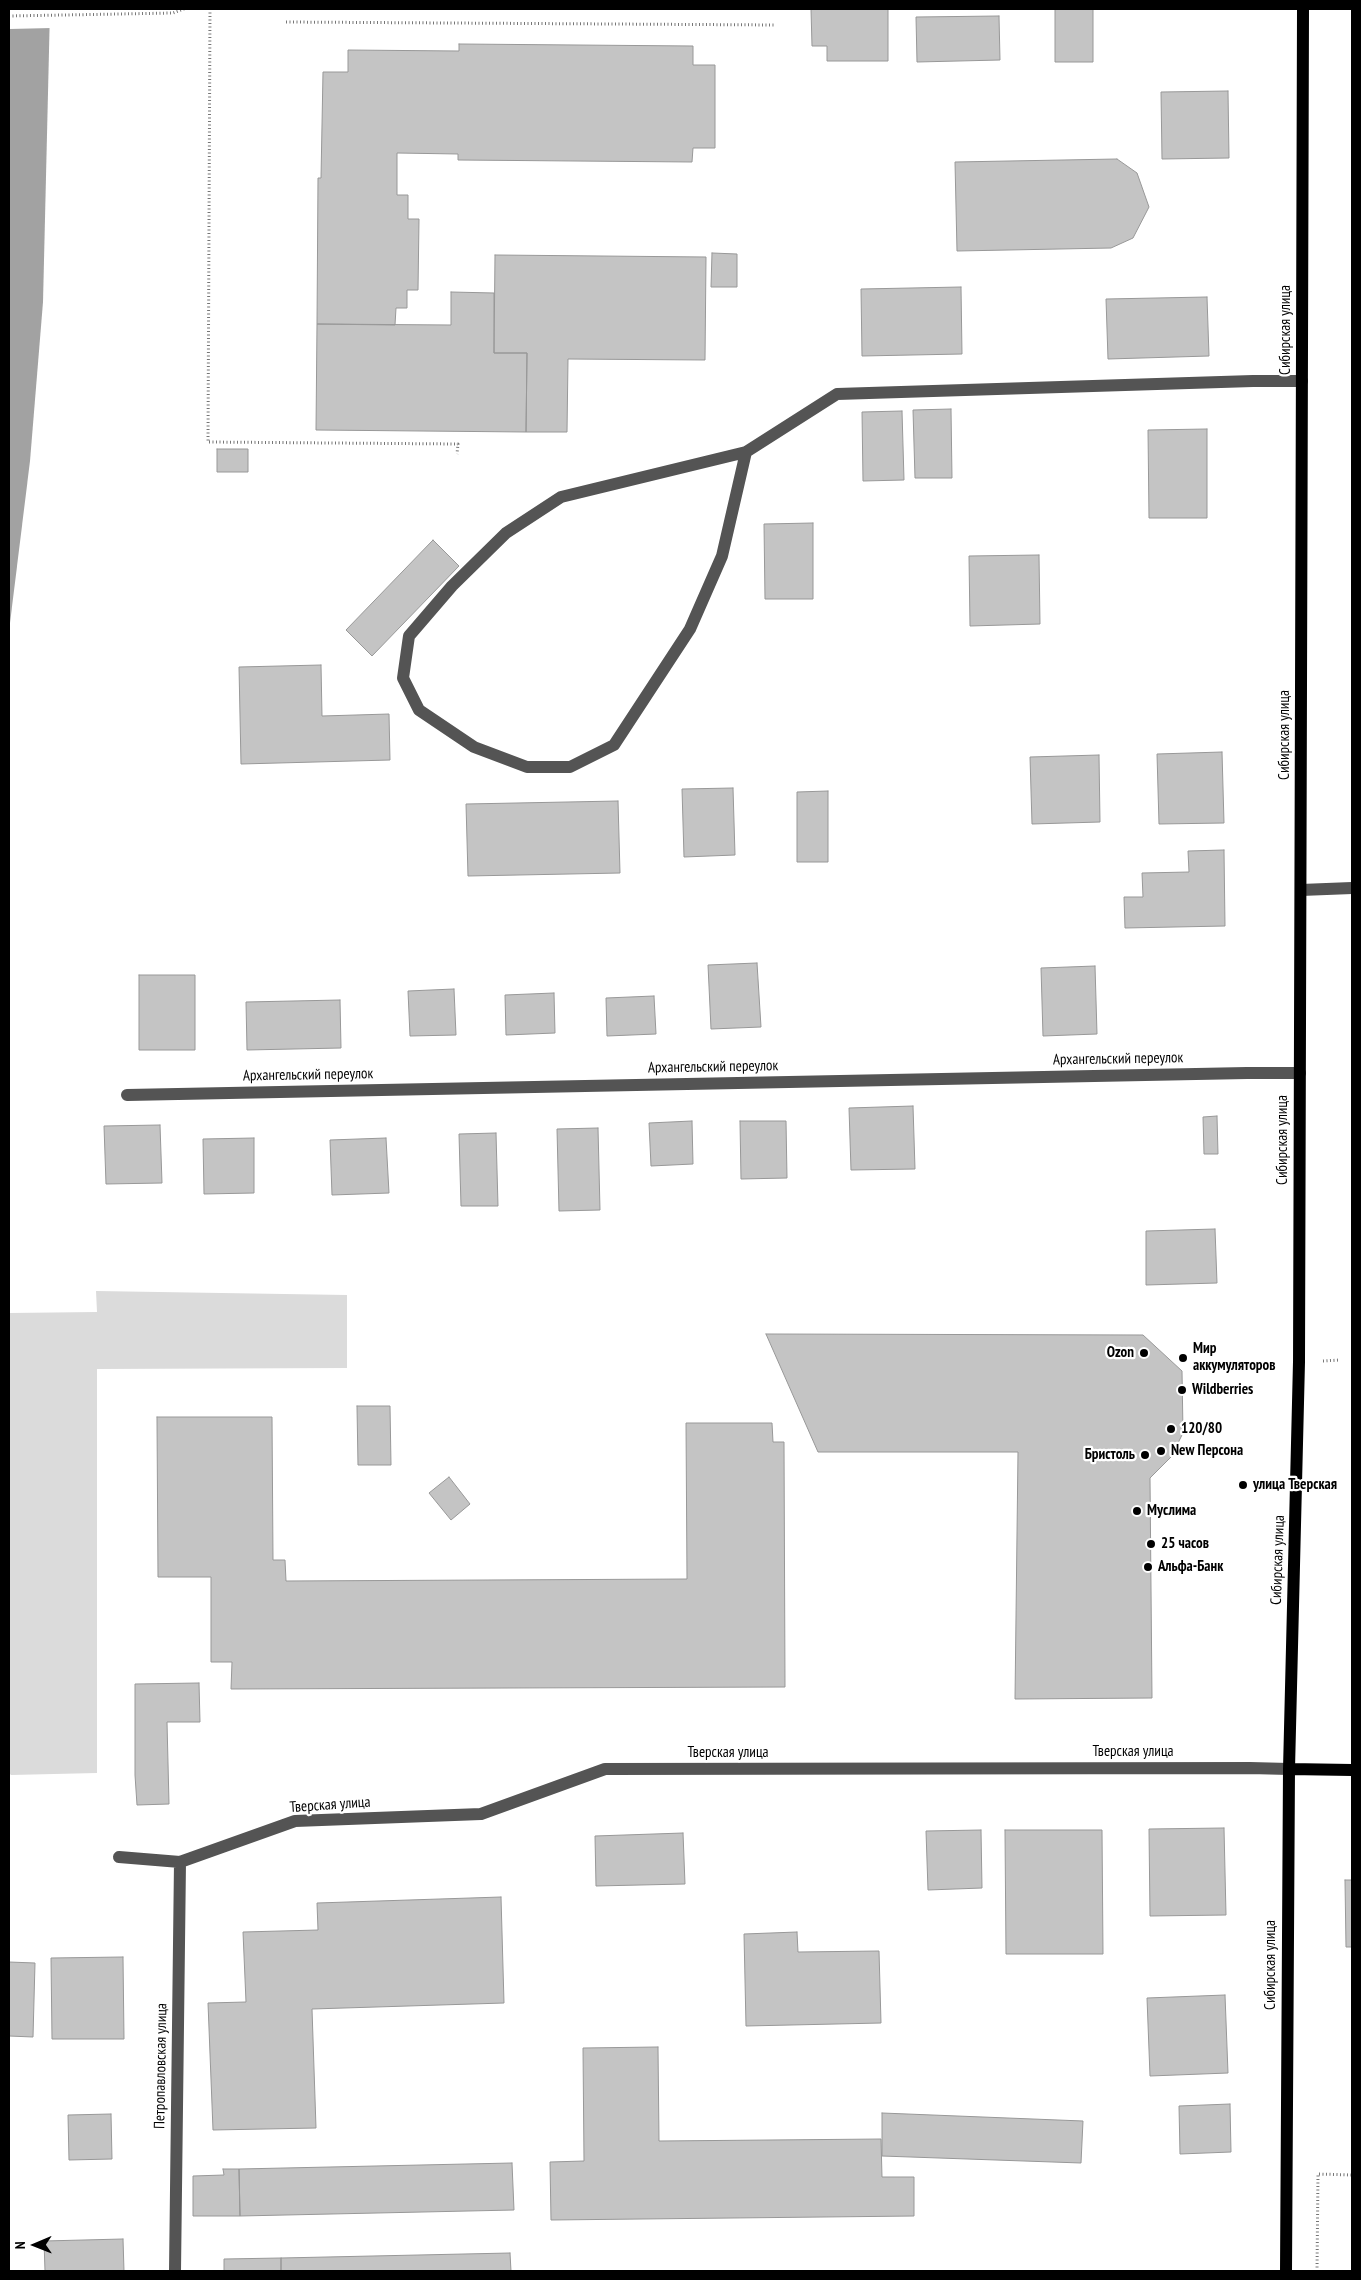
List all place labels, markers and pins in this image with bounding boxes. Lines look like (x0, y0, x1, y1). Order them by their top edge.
place label: Мир аккумуляторов (1193, 1340, 1276, 1375)
place label: Ozon (1107, 1344, 1134, 1362)
marker: Ozon (1138, 1347, 1150, 1359)
marker: Мир аккумуляторов (1177, 1352, 1189, 1364)
place label: Wildberries (1192, 1381, 1253, 1399)
marker: Wildberries (1176, 1384, 1188, 1396)
place label: 120/80 (1181, 1420, 1222, 1438)
marker: 120/80 (1165, 1423, 1177, 1435)
place label: New Персона (1171, 1442, 1243, 1460)
marker: New Персона (1155, 1445, 1167, 1457)
place label: Бристоль (1085, 1446, 1135, 1464)
marker: Бристоль (1139, 1449, 1151, 1461)
place label: улица Тверская (1253, 1476, 1337, 1494)
marker: улица Тверская (1237, 1479, 1249, 1491)
place label: Муслима (1147, 1502, 1196, 1520)
marker: Муслима (1131, 1505, 1143, 1517)
place label: 25 часов (1161, 1535, 1209, 1553)
marker: 25 часов (1145, 1538, 1157, 1550)
place label: Альфа-Банк (1158, 1558, 1223, 1576)
marker: Альфа-Банк (1142, 1561, 1154, 1573)

